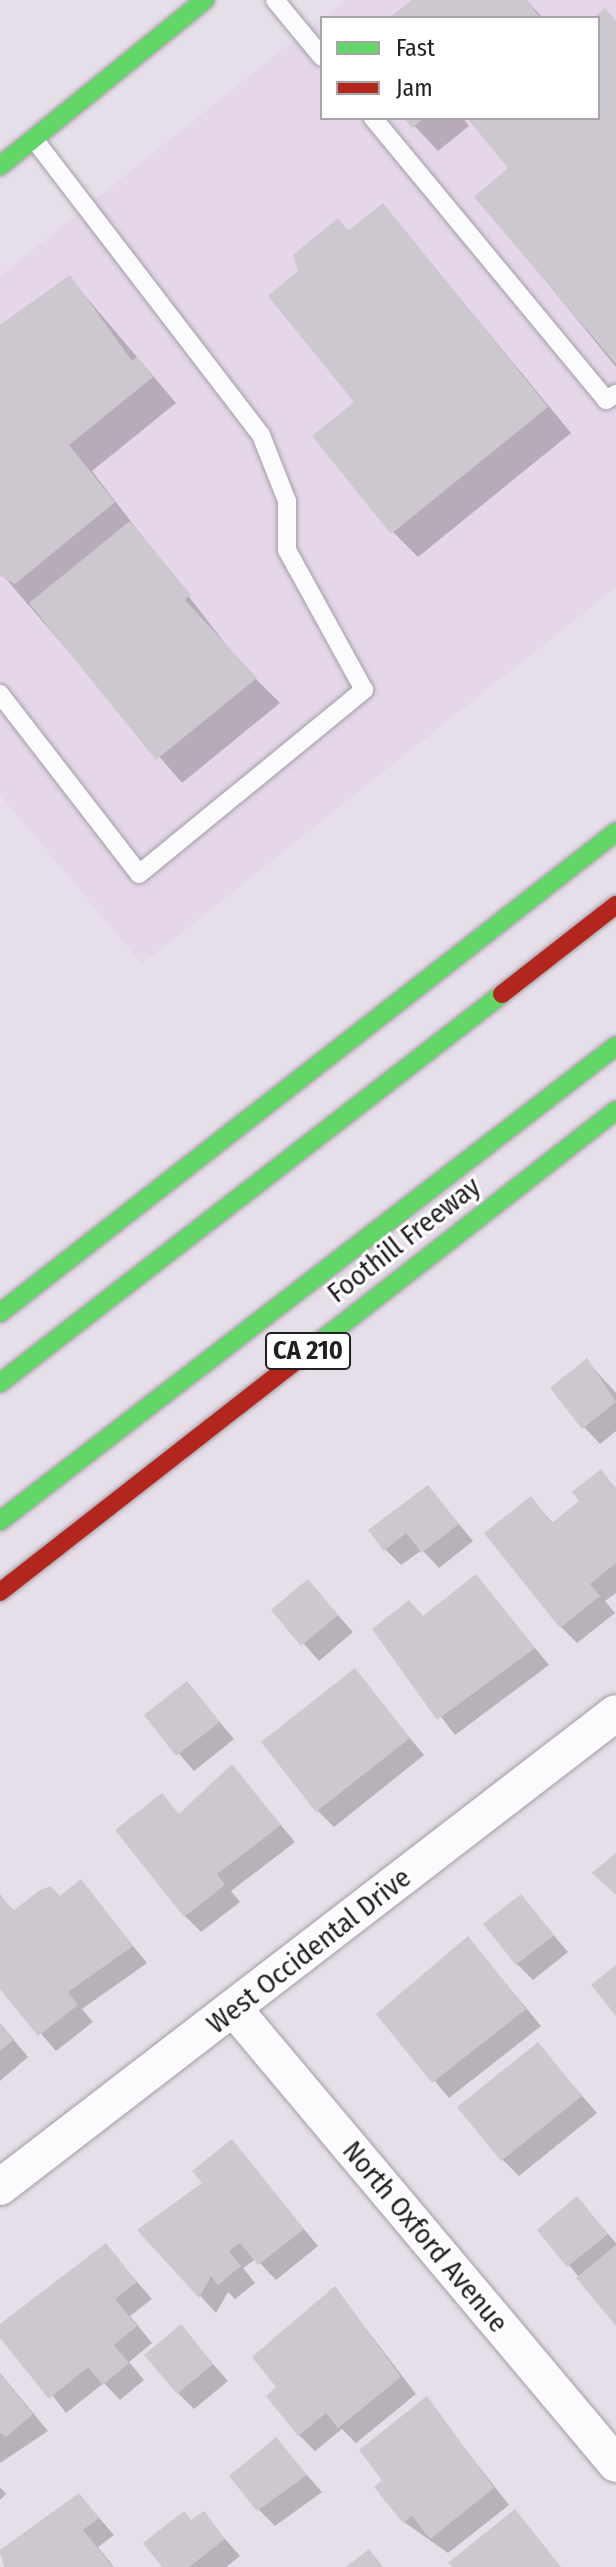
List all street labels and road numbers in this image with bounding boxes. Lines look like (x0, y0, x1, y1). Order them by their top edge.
street label: Foothill Freeway (321, 1170, 487, 1310)
road number: CA 210 (264, 1329, 352, 1373)
street label: West Occidental Drive (200, 1861, 418, 2041)
street label: North Oxford Avenue (335, 2135, 515, 2339)

